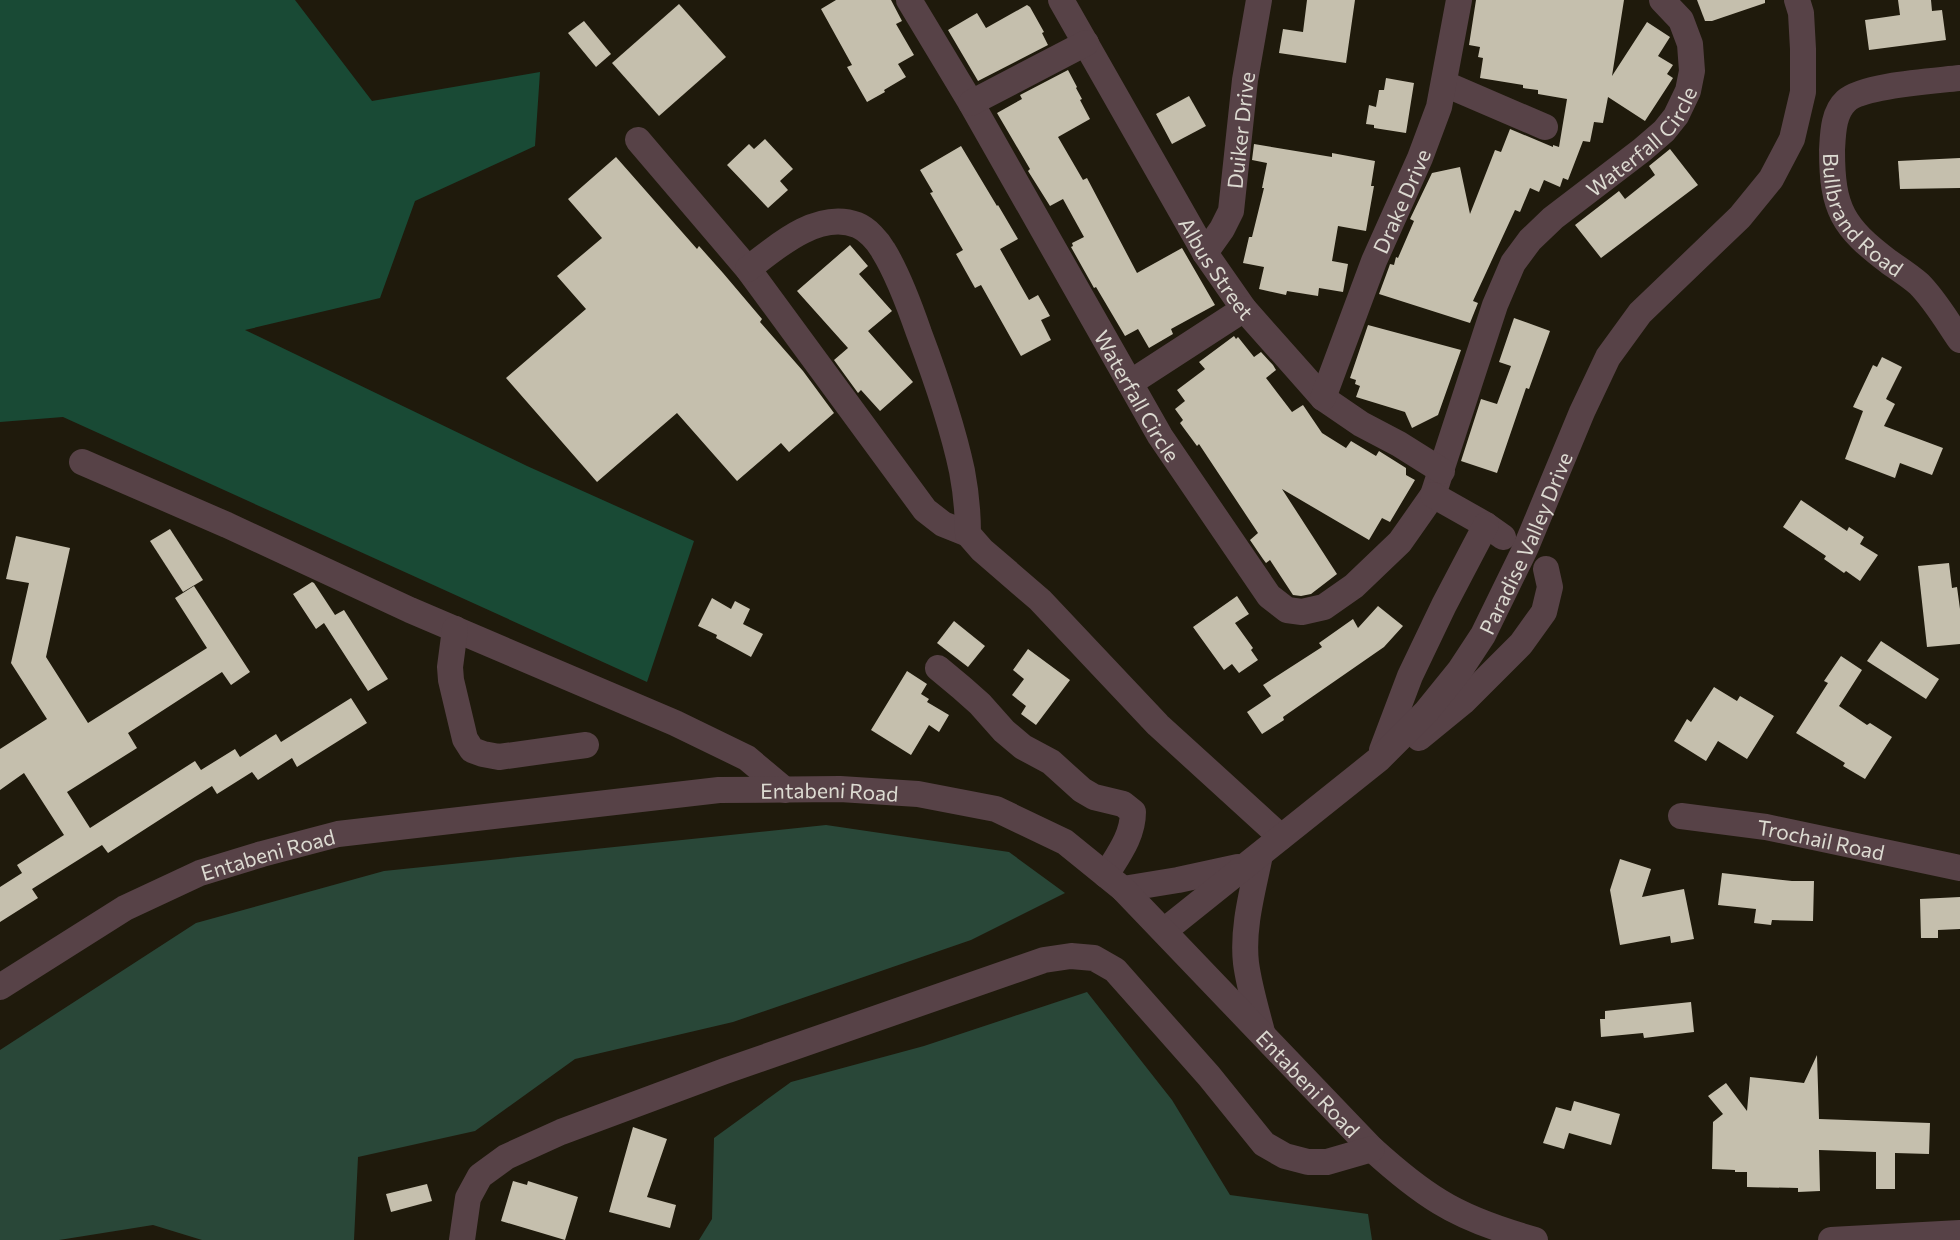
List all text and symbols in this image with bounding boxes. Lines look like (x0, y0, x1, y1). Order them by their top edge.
street label: Duiker Drive (1221, 69, 1259, 190)
street label: Waterfall Circle (1581, 82, 1701, 201)
street label: Drake Drive (1367, 145, 1435, 257)
street label: Bullbrand Road (1819, 153, 1908, 281)
street label: Albus Street (1175, 212, 1259, 324)
street label: Waterfall Circle (1090, 326, 1186, 466)
street label: Paradise Valley Drive (1473, 448, 1577, 638)
street label: Entabeni Road (760, 777, 899, 805)
street label: Trochail Road (1756, 814, 1887, 864)
street label: Entabeni Road (198, 823, 337, 885)
street label: Entabeni Road (1252, 1024, 1366, 1142)

